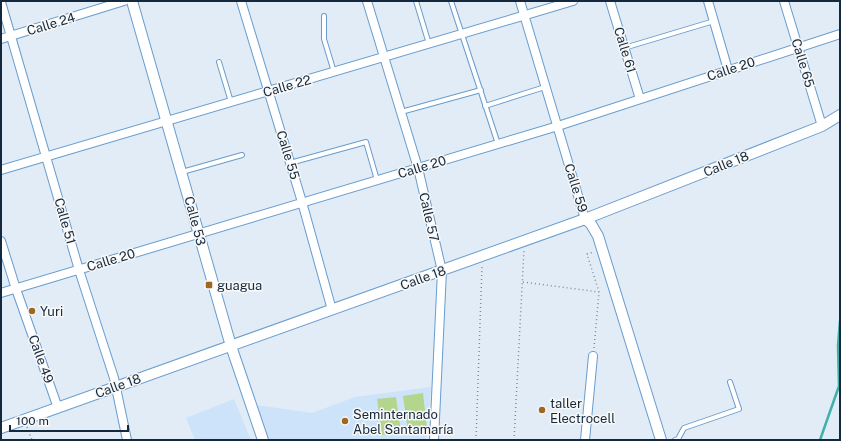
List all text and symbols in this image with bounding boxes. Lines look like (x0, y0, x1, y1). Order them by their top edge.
street label: Calle 24 (25, 10, 77, 38)
street label: Calle 61 (611, 25, 639, 75)
street label: Calle 65 (788, 37, 818, 89)
street label: Calle 20 (705, 54, 757, 84)
street label: Calle 22 (261, 72, 313, 100)
street label: Calle 55 (273, 129, 303, 181)
street label: Calle 18 (701, 148, 751, 180)
street label: Calle 20 (396, 153, 448, 181)
street label: Calle 59 (561, 162, 591, 214)
street label: Calle 57 (416, 191, 442, 243)
street label: Calle 53 (181, 195, 209, 247)
street label: Calle 51 (51, 196, 79, 246)
street label: Calle 20 (85, 246, 137, 274)
street label: Calle 18 (398, 263, 448, 293)
place label: guagua (217, 278, 262, 293)
marker: guagua (204, 280, 214, 290)
place label: Yuri (40, 304, 63, 319)
marker: Yuri (27, 306, 37, 316)
street label: Calle 49 (25, 333, 57, 385)
street label: Calle 18 (93, 371, 143, 401)
place label: taller Electrocell (550, 396, 615, 426)
marker: taller Electrocell (537, 405, 547, 415)
scale bar (10, 407, 128, 433)
place label: Seminternado Abel Santamaría (353, 407, 454, 437)
text: 100 m (16, 414, 49, 428)
marker: Seminternado Abel Santamaría (340, 416, 350, 426)

